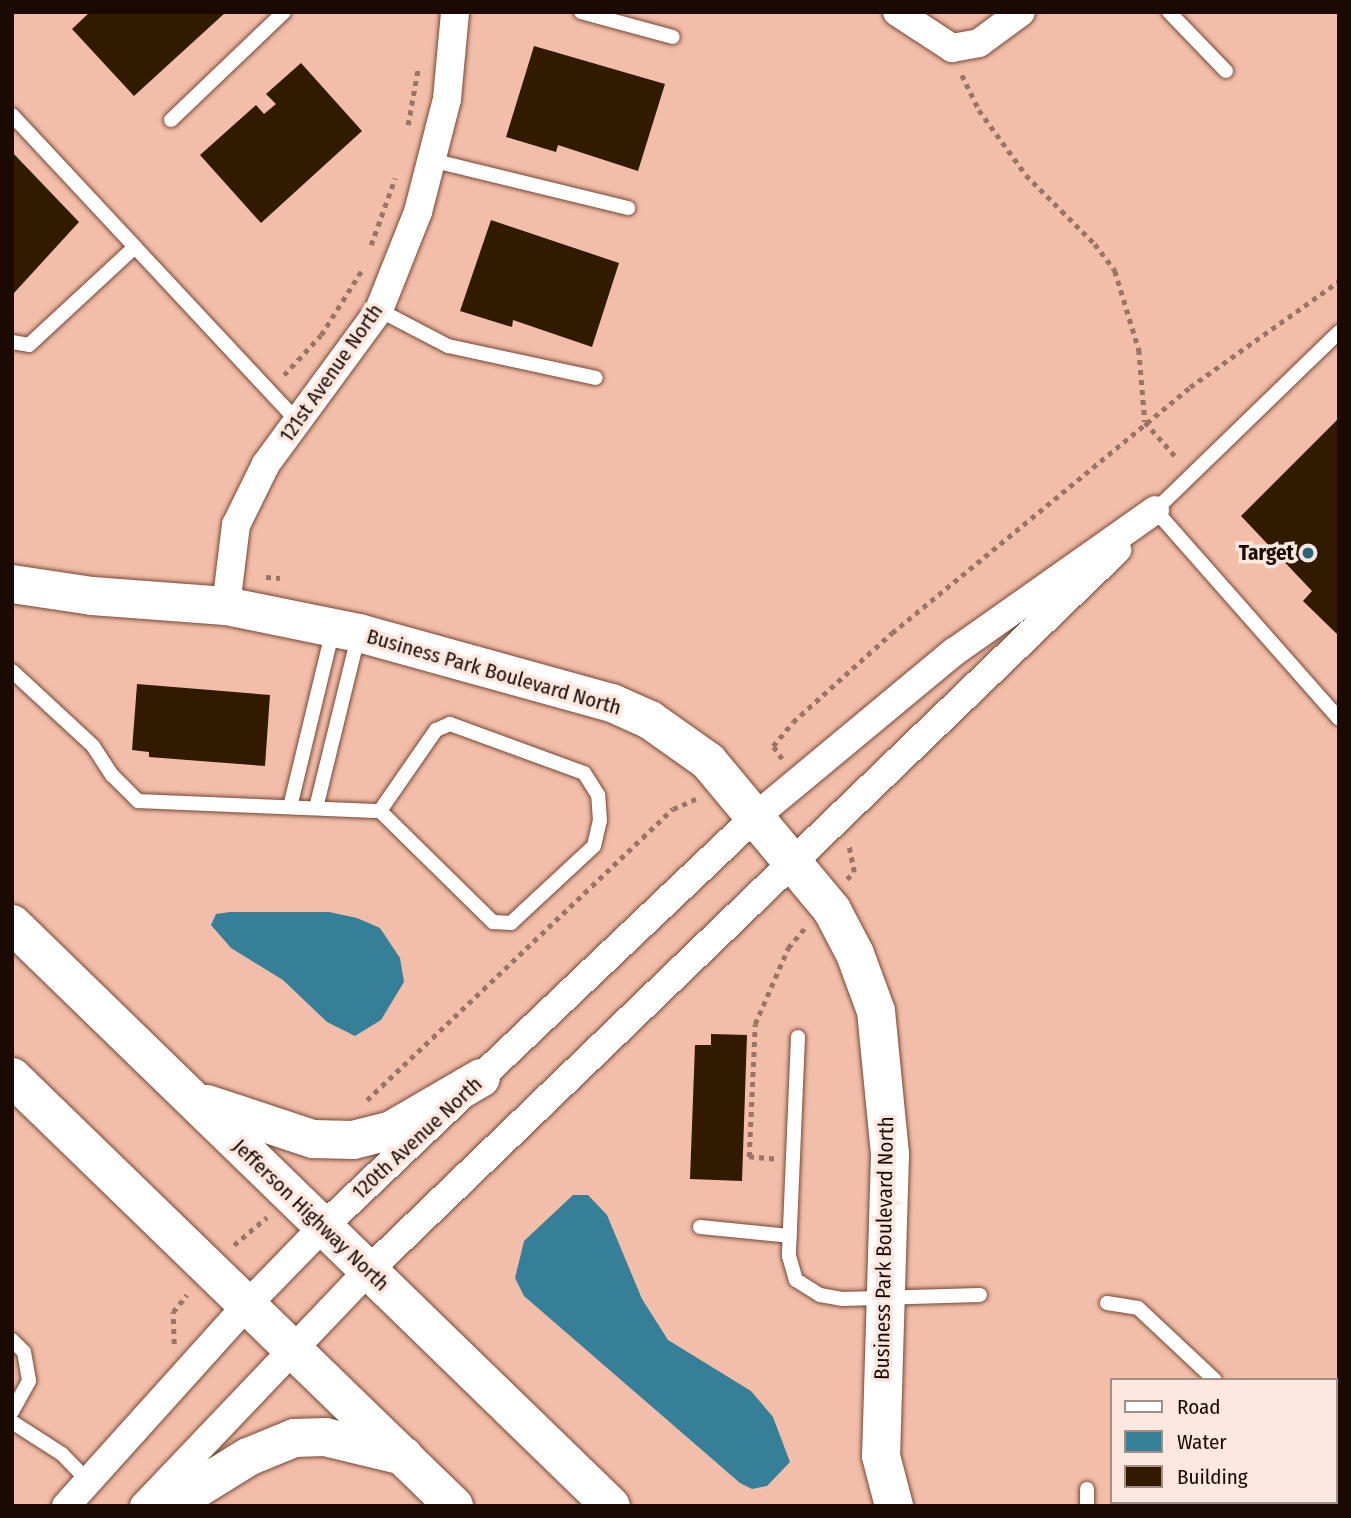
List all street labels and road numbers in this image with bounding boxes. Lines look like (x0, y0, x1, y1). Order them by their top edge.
street label: 121st Avenue North (274, 299, 388, 447)
street label: Business Park Boulevard North (364, 624, 624, 720)
street label: 120th Avenue North (347, 1071, 487, 1205)
street label: Business Park Boulevard North (869, 1116, 899, 1380)
street label: Jefferson Highway North (227, 1134, 395, 1296)

